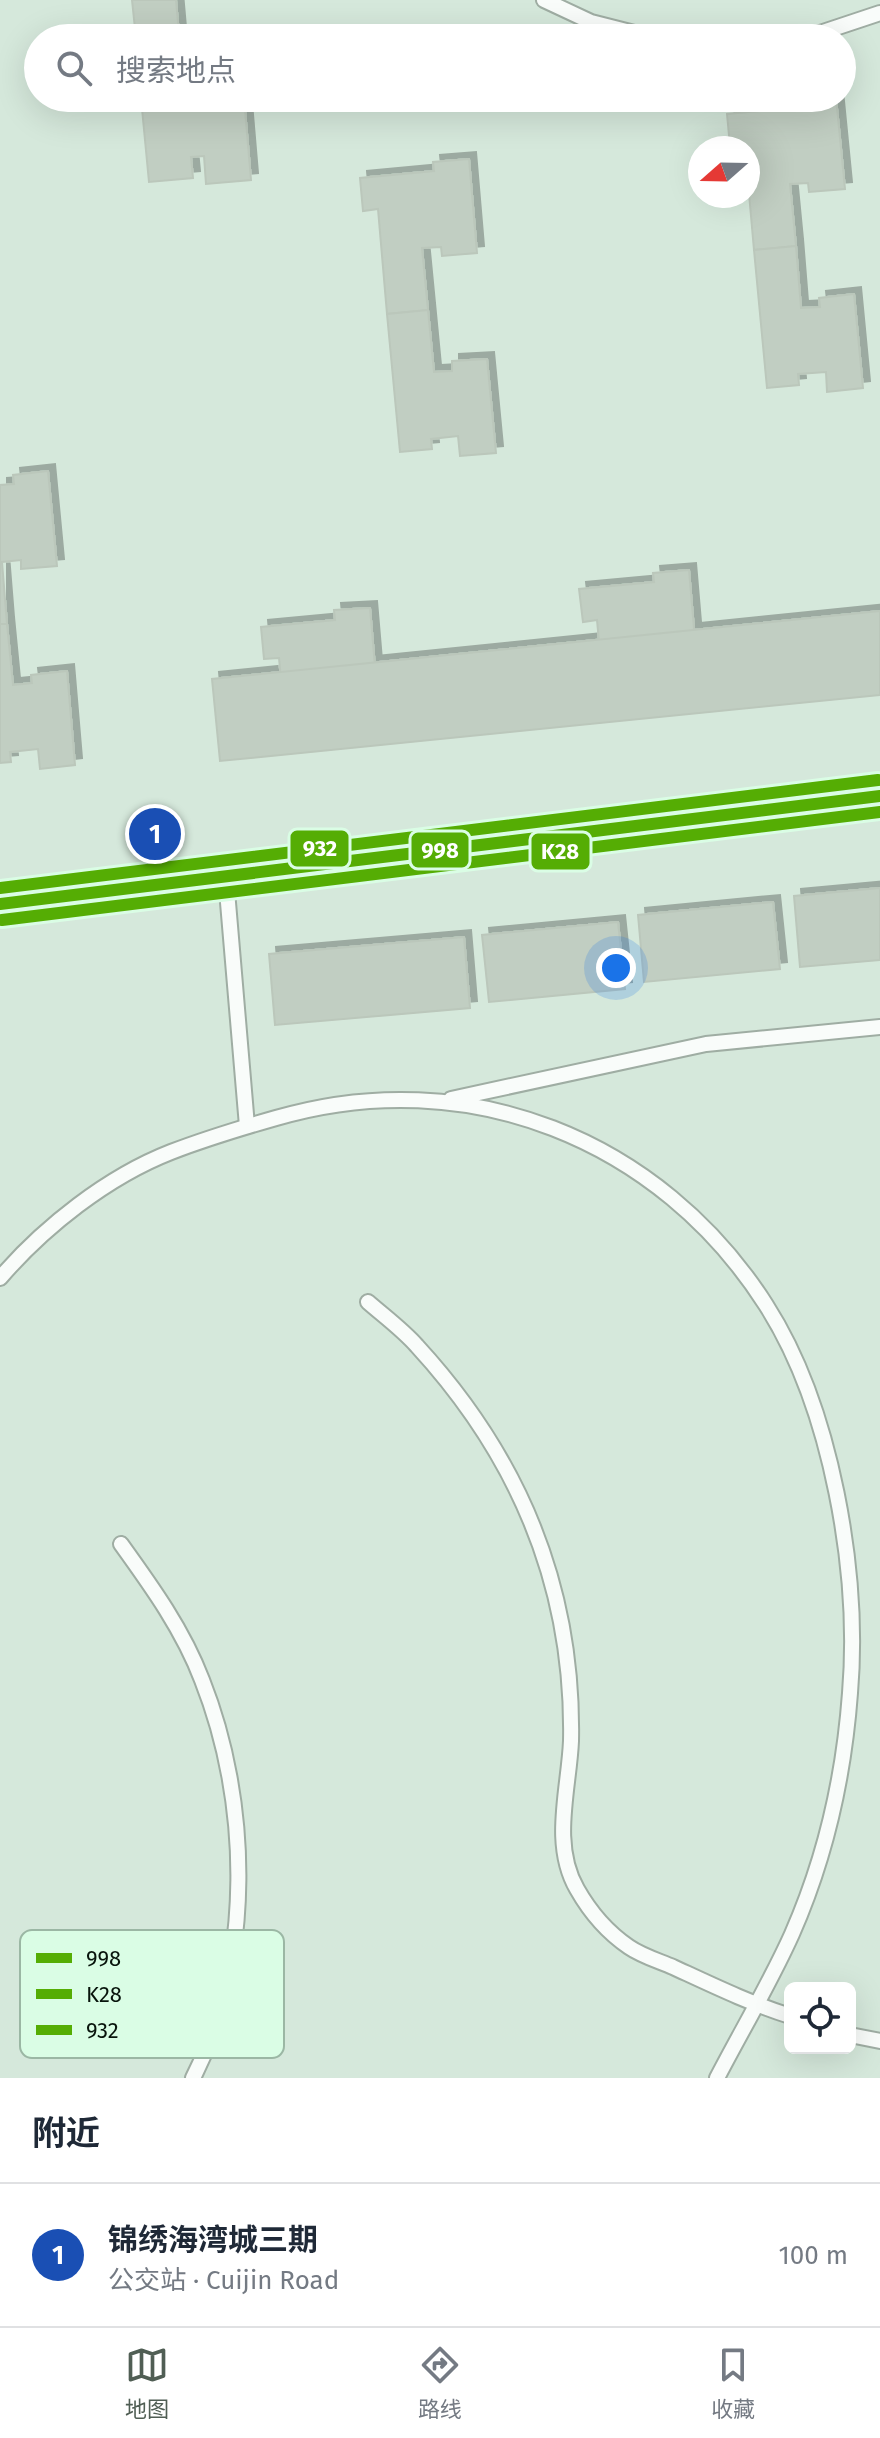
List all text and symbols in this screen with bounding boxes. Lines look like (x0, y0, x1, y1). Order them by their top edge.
search box (24, 24, 856, 112)
icon: search (52, 46, 96, 90)
text: 搜索地点 (116, 53, 236, 89)
north arrow (688, 136, 760, 208)
pin: 1 (129, 804, 181, 864)
line badge: 932 (289, 829, 350, 868)
line badge: 998 (410, 831, 470, 869)
line badge: K28 (530, 832, 591, 871)
text: 932 (303, 835, 337, 862)
text: 998 (421, 837, 459, 864)
text: K28 (541, 838, 579, 865)
your location (596, 948, 636, 988)
legend (20, 1930, 284, 2058)
text: 998 (86, 1945, 121, 1972)
text: K28 (86, 1981, 122, 2008)
map controls (784, 1982, 856, 2054)
button: locate (784, 1982, 856, 2054)
text: 932 (86, 2017, 119, 2044)
text: 附近 (32, 2113, 100, 2154)
text: 锦绣海湾城三期 (108, 2222, 318, 2258)
text: 1 (52, 2240, 64, 2271)
text: 100 m (779, 2240, 848, 2271)
text: 公交站 · Cuijin Road (108, 2265, 339, 2296)
tab: 地图 (125, 2343, 169, 2423)
tab: 路线 (418, 2343, 462, 2423)
tab: 收藏 (711, 2343, 755, 2423)

